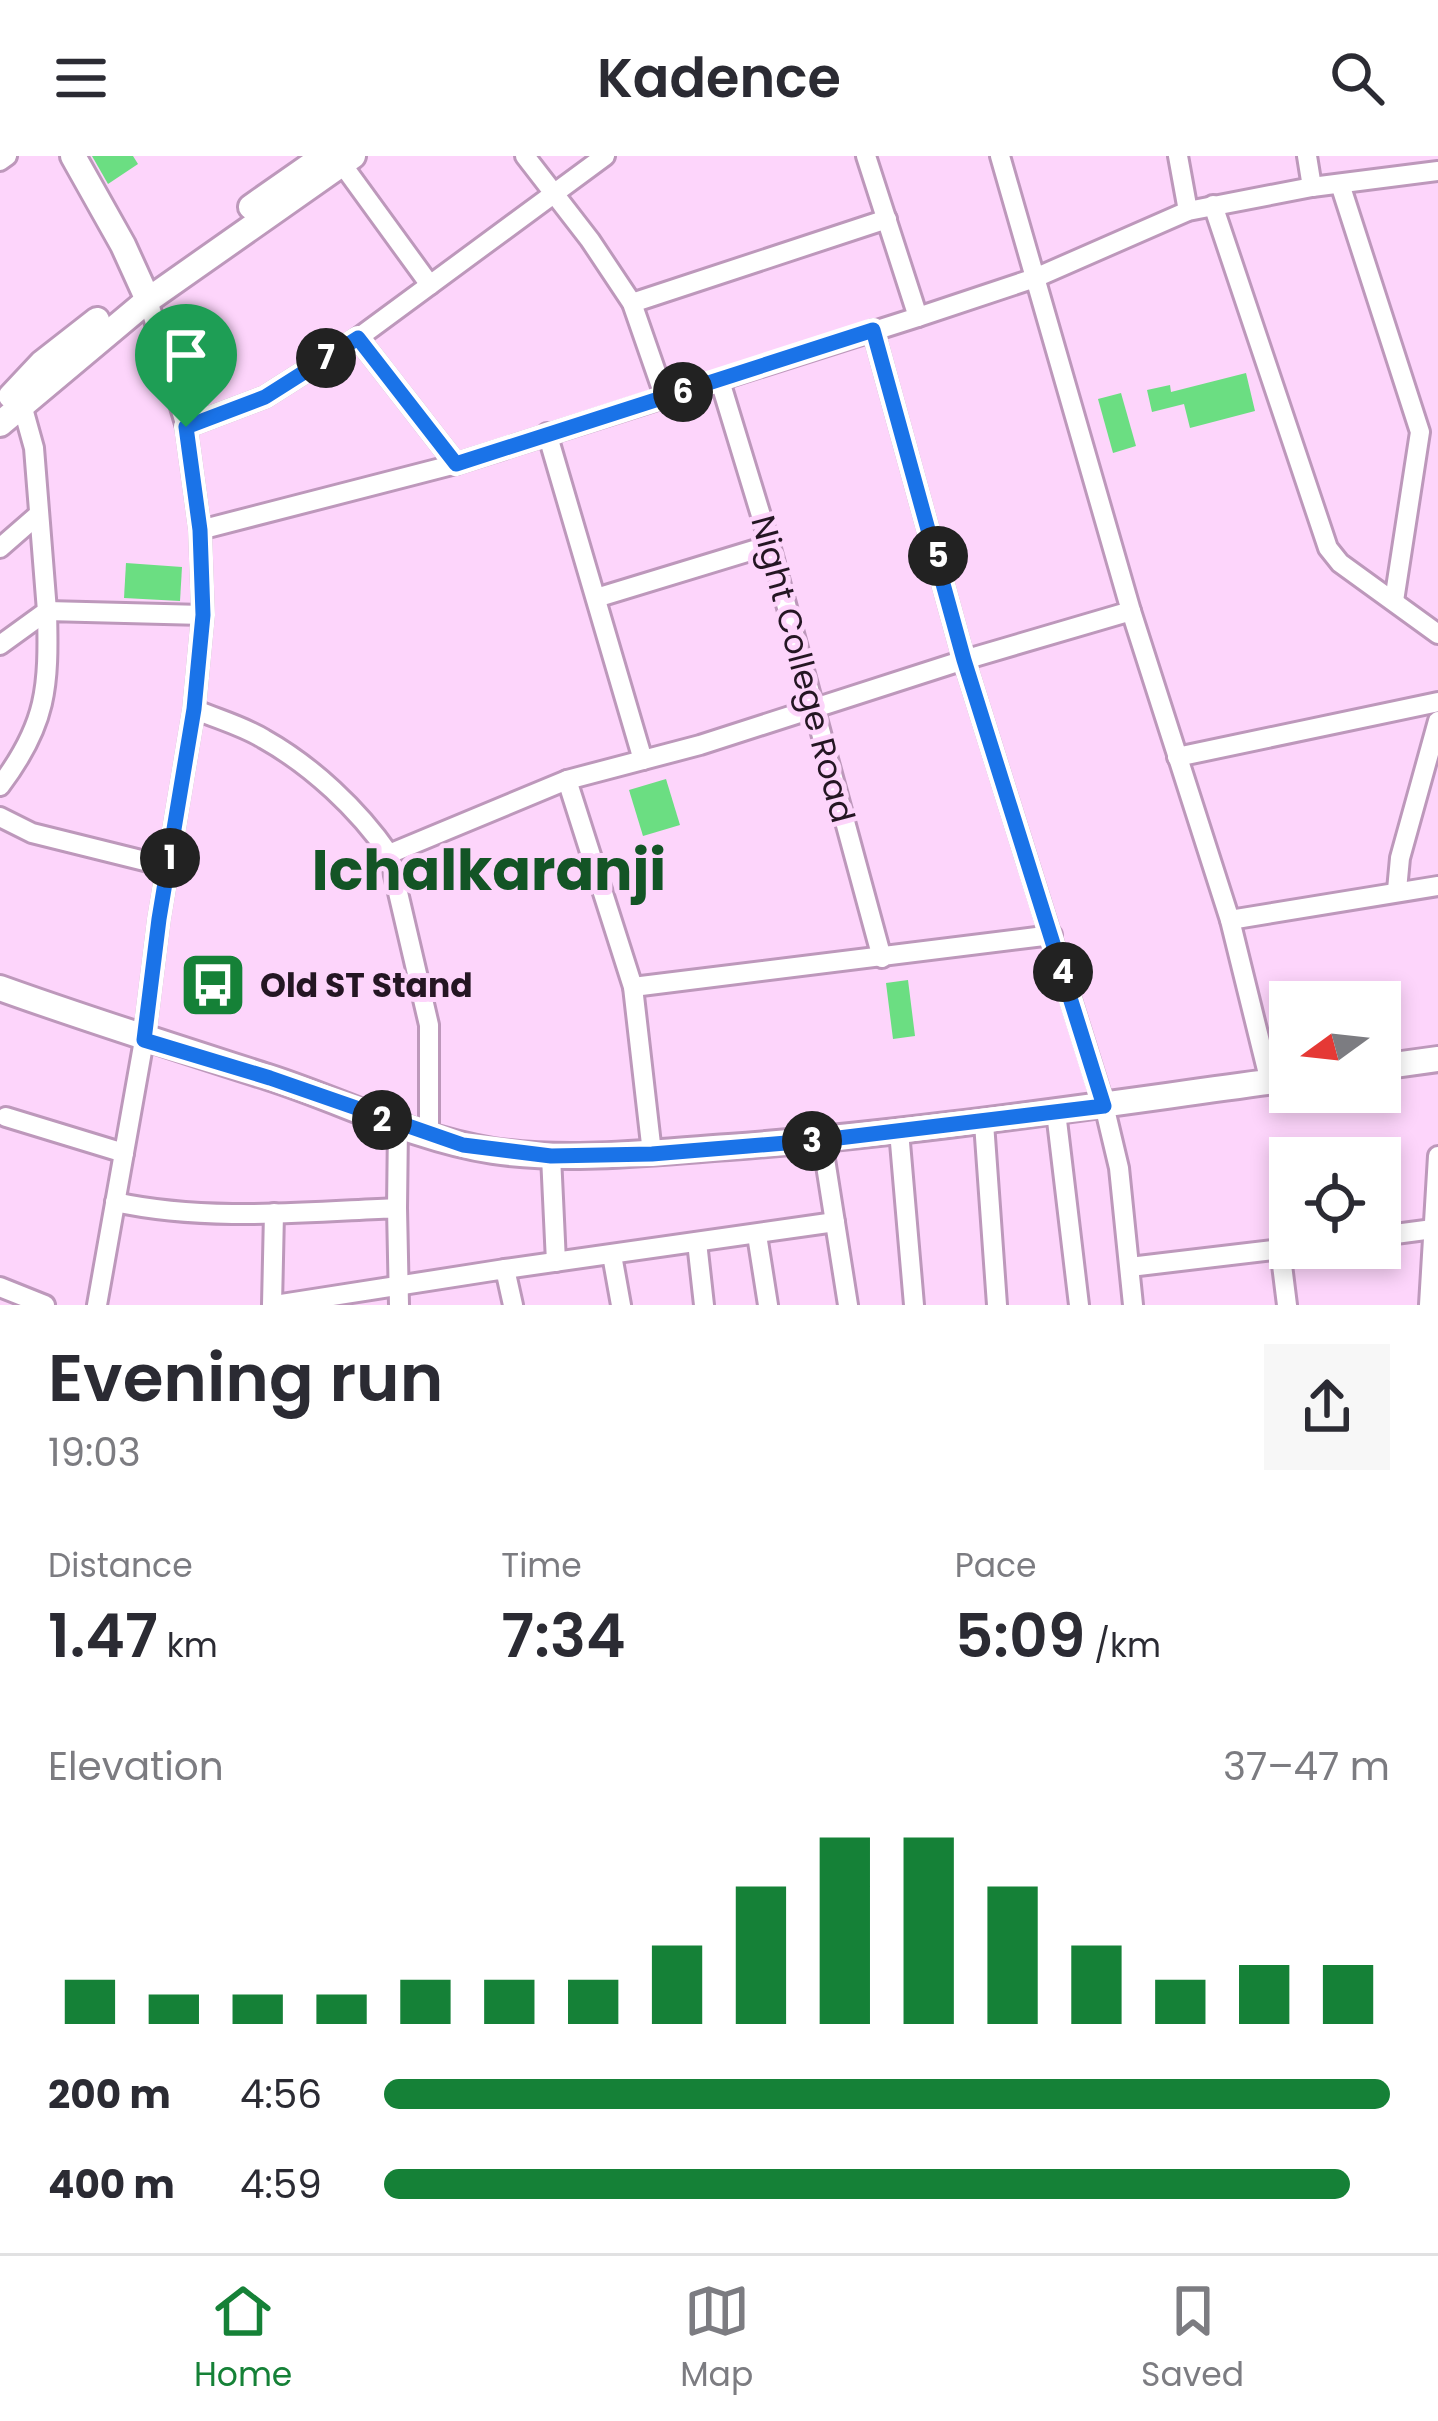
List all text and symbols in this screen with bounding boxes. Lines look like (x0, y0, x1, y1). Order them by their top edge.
text: Kadence (597, 40, 841, 116)
icon: menu (48, 45, 114, 111)
icon: search (1324, 45, 1390, 111)
pin (135, 304, 237, 427)
icon: arrive (153, 322, 219, 388)
pin: 7 (296, 328, 356, 388)
text: 7 (317, 334, 335, 381)
pin: 6 (653, 362, 713, 422)
text: 6 (672, 368, 694, 415)
street label: Night College Road (739, 510, 867, 828)
pin: 5 (908, 526, 968, 586)
text: 5 (927, 532, 949, 579)
pin: 1 (140, 828, 200, 888)
district label: Ichalkaranji (312, 830, 666, 910)
text: 1 (164, 834, 176, 881)
pin: 4 (1033, 942, 1093, 1002)
text: 4 (1052, 948, 1074, 995)
bus stop icon: Old ST Stand (178, 950, 248, 1020)
place label: Old ST Stand (260, 962, 473, 1009)
north arrow (1269, 981, 1401, 1113)
map controls (1269, 981, 1401, 1269)
pin: 2 (352, 1090, 412, 1150)
text: 2 (373, 1096, 391, 1143)
pin: 3 (782, 1111, 842, 1171)
text: 3 (802, 1117, 822, 1164)
button: locate (1269, 1137, 1401, 1269)
text: Evening run (48, 1332, 443, 1424)
button: share (1264, 1344, 1390, 1470)
text: 19:03 (48, 1425, 141, 1480)
text: Distance (48, 1542, 193, 1589)
text: Time (501, 1542, 582, 1589)
text: Pace (955, 1542, 1037, 1589)
text: 1.47 (48, 1594, 158, 1678)
text: 7:34 (501, 1594, 626, 1678)
text: 5:09 (955, 1594, 1085, 1678)
text: km (158, 1622, 218, 1669)
text: /km (1085, 1622, 1161, 1669)
text: Elevation (48, 1739, 224, 1794)
text: 37–47 m (1223, 1739, 1390, 1794)
text: 200 m (48, 2067, 171, 2122)
text: 4:56 (240, 2067, 322, 2122)
text: 400 m (48, 2157, 175, 2212)
text: 4:59 (240, 2157, 322, 2212)
tab: Home (194, 2278, 292, 2400)
tab: Map (680, 2278, 753, 2400)
tab: Saved (1141, 2278, 1244, 2400)

